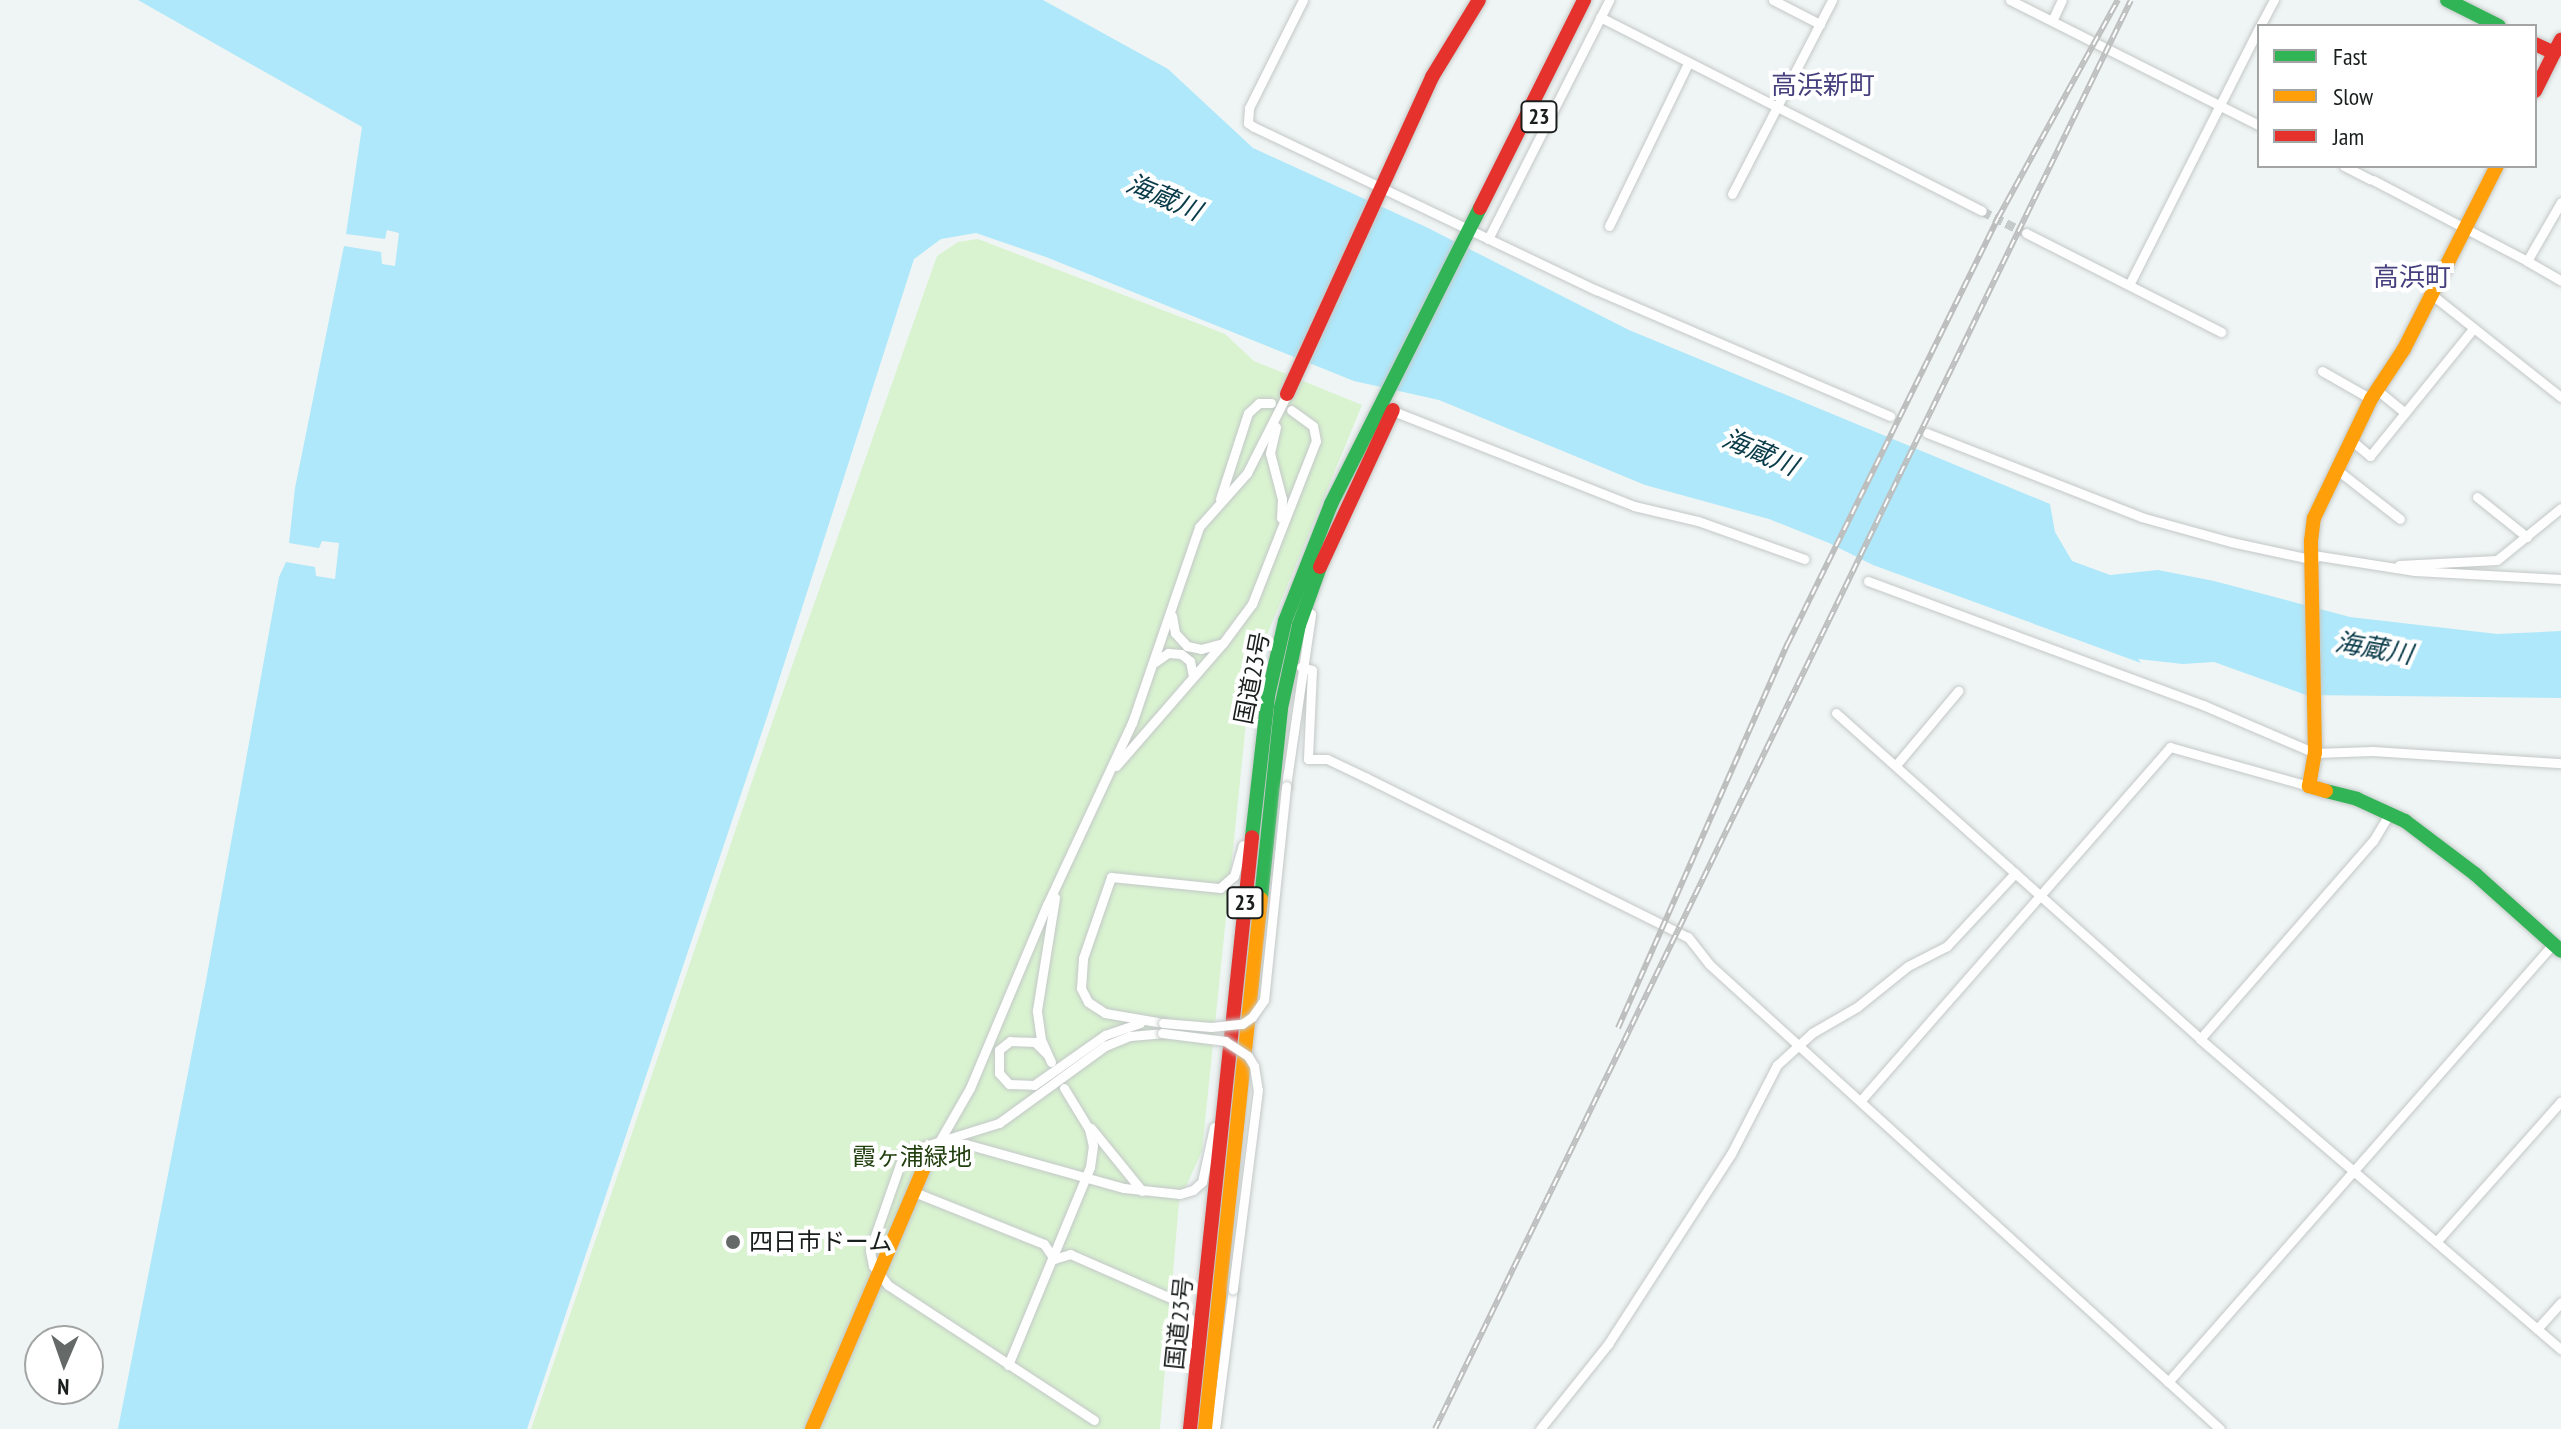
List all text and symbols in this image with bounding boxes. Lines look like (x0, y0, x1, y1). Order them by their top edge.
legend (2257, 24, 2537, 168)
text: Fast (2333, 41, 2367, 72)
district label: 高浜新町 (1771, 69, 1875, 101)
text: Slow (2333, 81, 2373, 112)
road number: 23 (1519, 99, 1559, 135)
text: Jam (2333, 121, 2364, 152)
water label: 海蔵川 (1122, 167, 1206, 227)
district label: 高浜町 (2373, 261, 2451, 293)
water label: 海蔵川 (1718, 422, 1802, 482)
water label: 海蔵川 (2333, 626, 2415, 670)
street label: 国道23号 (1229, 629, 1275, 727)
road number: 23 (1225, 885, 1265, 921)
park label: 霞ヶ浦緑地 (852, 1143, 972, 1171)
place label: 四日市ドーム (749, 1228, 893, 1256)
marker: 四日市ドーム (724, 1233, 742, 1251)
street label: 国道23号 (1160, 1275, 1198, 1371)
north arrow (24, 1325, 104, 1405)
text: N (57, 1373, 70, 1401)

